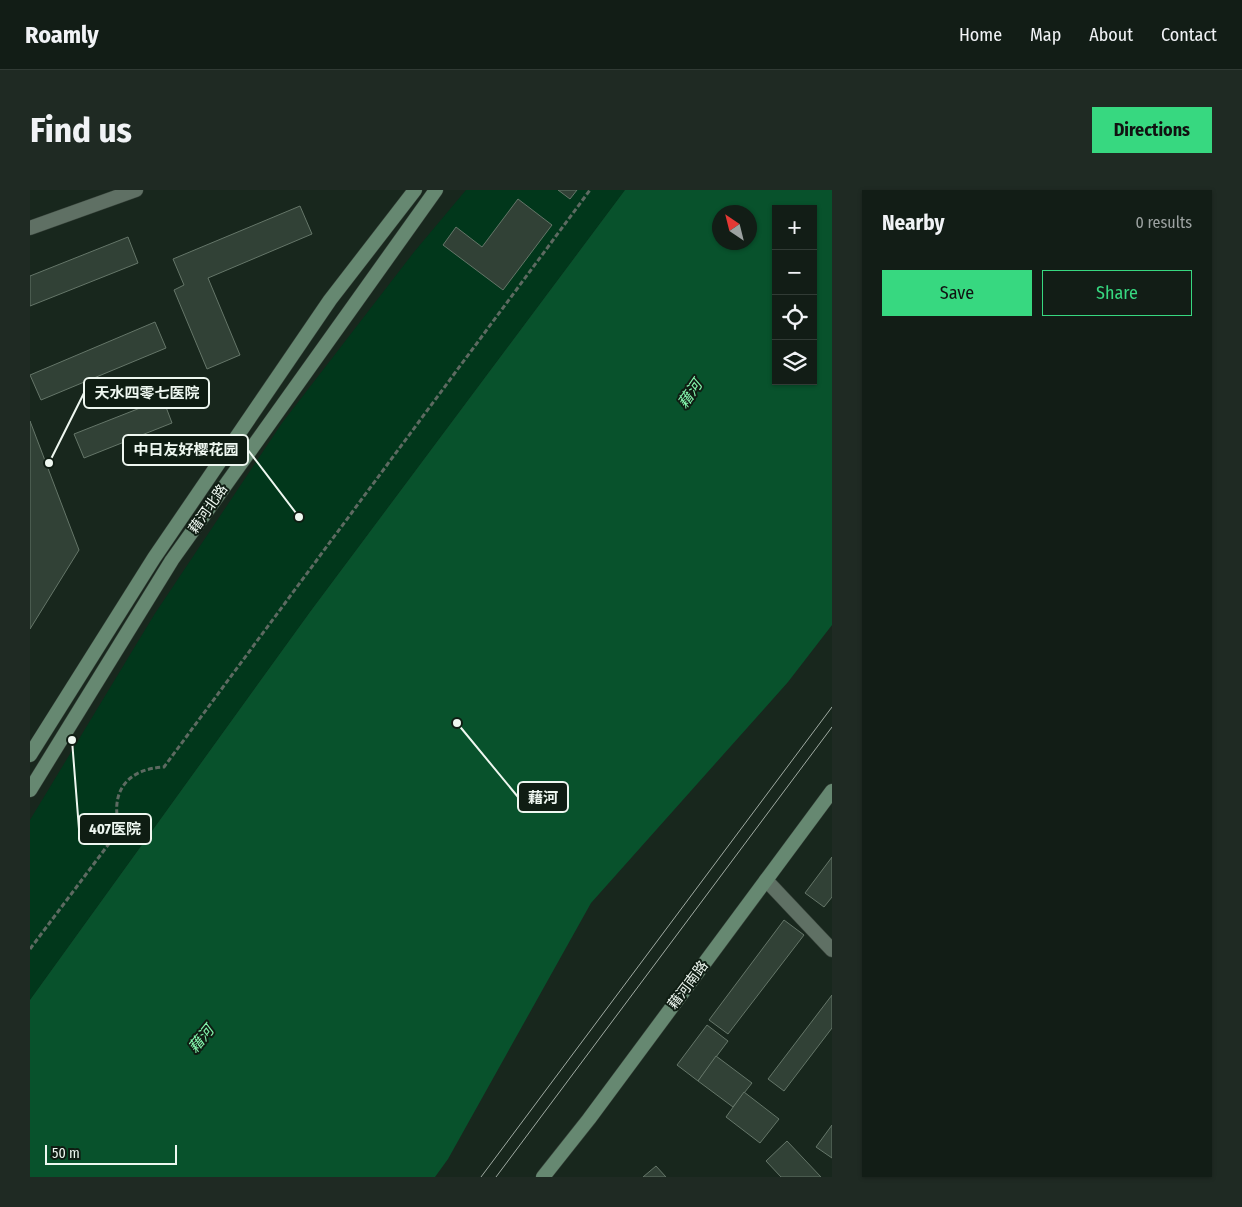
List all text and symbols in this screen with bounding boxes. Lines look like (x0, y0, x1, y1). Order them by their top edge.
text: Roamly (25, 21, 99, 49)
text: Home (959, 24, 1002, 46)
text: Map (1030, 24, 1061, 46)
text: About (1089, 24, 1133, 46)
text: Contact (1161, 24, 1217, 46)
button: Directions (1092, 107, 1212, 153)
text: Find us (30, 109, 132, 151)
north arrow (712, 205, 757, 250)
map controls (772, 205, 817, 385)
button: + (772, 205, 817, 250)
text: Nearby (882, 210, 944, 236)
text: 0 results (1135, 213, 1192, 232)
button: − (772, 250, 817, 295)
button: Save (882, 270, 1032, 316)
button: Share (1042, 270, 1192, 316)
button: locate (772, 295, 817, 340)
button: layers (772, 340, 817, 385)
water label: 藉河 (674, 374, 708, 411)
callout: 天水四零七医院 (84, 378, 209, 408)
text: 天水四零七医院 (94, 384, 200, 402)
callout: 中日友好樱花园 (123, 435, 248, 465)
text: 中日友好樱花园 (133, 441, 239, 459)
street label: 藉河北路 (185, 481, 231, 537)
callout: 藉河 (518, 782, 568, 812)
text: 藉河 (528, 789, 558, 807)
callout: 407医院 (79, 814, 151, 844)
text: 407医院 (89, 820, 141, 838)
street label: 藉河南路 (664, 958, 712, 1012)
water label: 藉河 (185, 1019, 219, 1056)
scale bar (45, 1142, 178, 1165)
text: 50 m (52, 1145, 80, 1162)

